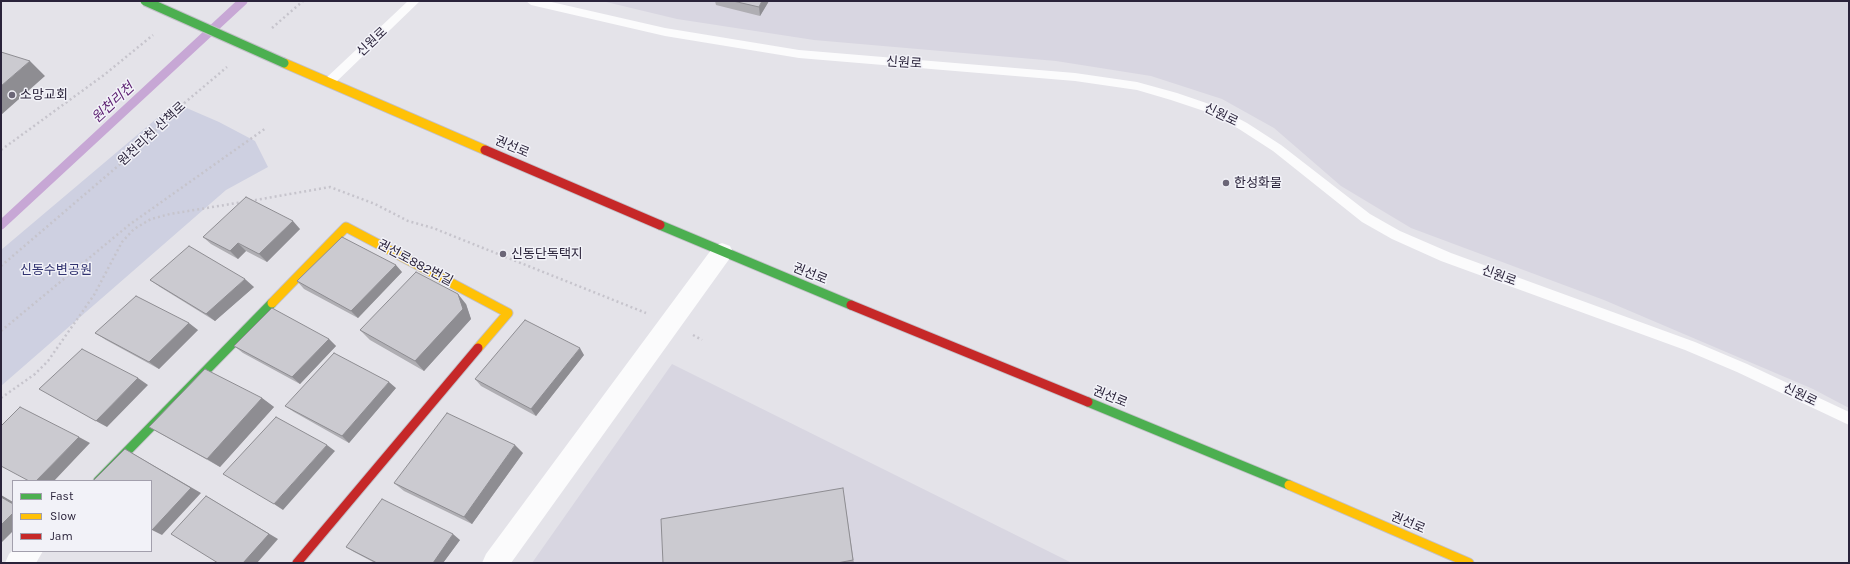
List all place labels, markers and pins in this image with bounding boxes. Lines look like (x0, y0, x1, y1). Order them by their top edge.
place label: 소망교회 (20, 87, 68, 103)
marker: 소망교회 (7, 90, 17, 100)
place label: 한성화물 (1234, 175, 1282, 191)
marker: 한성화물 (1221, 178, 1231, 188)
place label: 신동단독택지 (511, 246, 583, 262)
marker: 신동단독택지 (498, 249, 508, 259)

